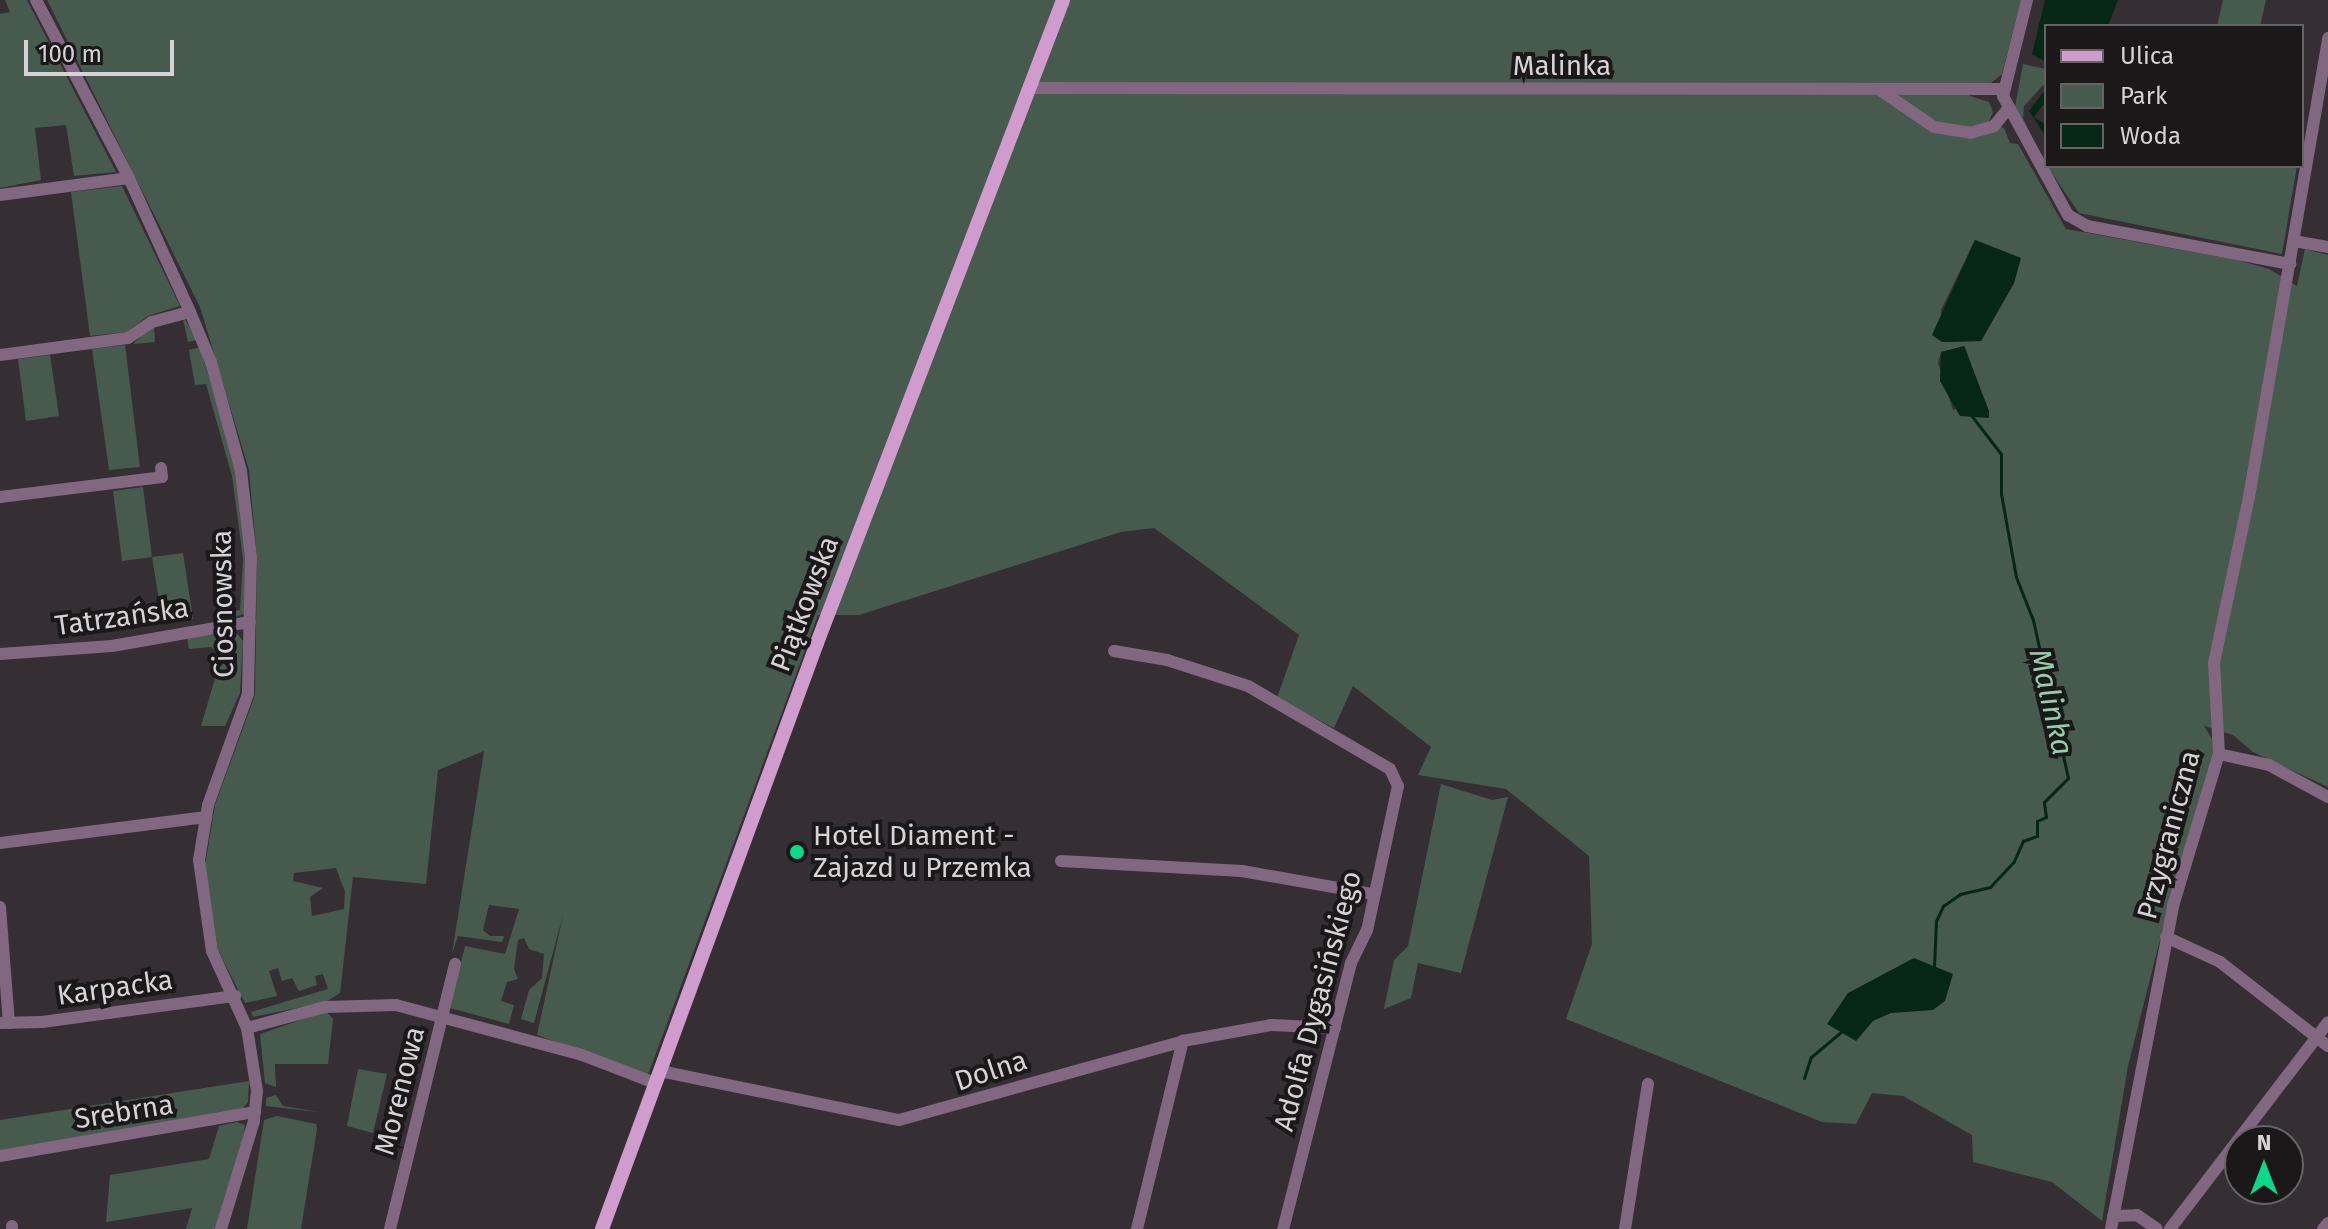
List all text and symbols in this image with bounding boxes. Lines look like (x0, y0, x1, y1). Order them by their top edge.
scale bar (28, 24, 178, 74)
legend (2044, 24, 2304, 168)
text: 100 m (38, 40, 102, 68)
text: Ulica (2120, 42, 2174, 70)
street label: Malinka (1513, 49, 1611, 83)
text: Park (2120, 82, 2167, 110)
text: Woda (2120, 122, 2181, 150)
street label: Ciosnowska (205, 530, 241, 678)
street label: Piątkowska (764, 532, 846, 676)
street label: Tatrzańska (53, 591, 191, 643)
water label: Malinka (2021, 645, 2081, 759)
street label: Przygraniczna (2130, 747, 2208, 923)
place label: Hotel Diament - Zajazd u Przemka (813, 819, 1032, 885)
marker: Hotel Diament - Zajazd u Przemka (788, 843, 806, 861)
street label: Adolfa Dygasińskiego (1267, 867, 1369, 1135)
street label: Karpacka (55, 963, 175, 1013)
street label: Morenowa (368, 1023, 432, 1159)
street label: Dolna (951, 1044, 1031, 1098)
street label: Srebrna (72, 1088, 176, 1136)
north arrow (2224, 1125, 2304, 1205)
text: N (2257, 1129, 2271, 1156)

